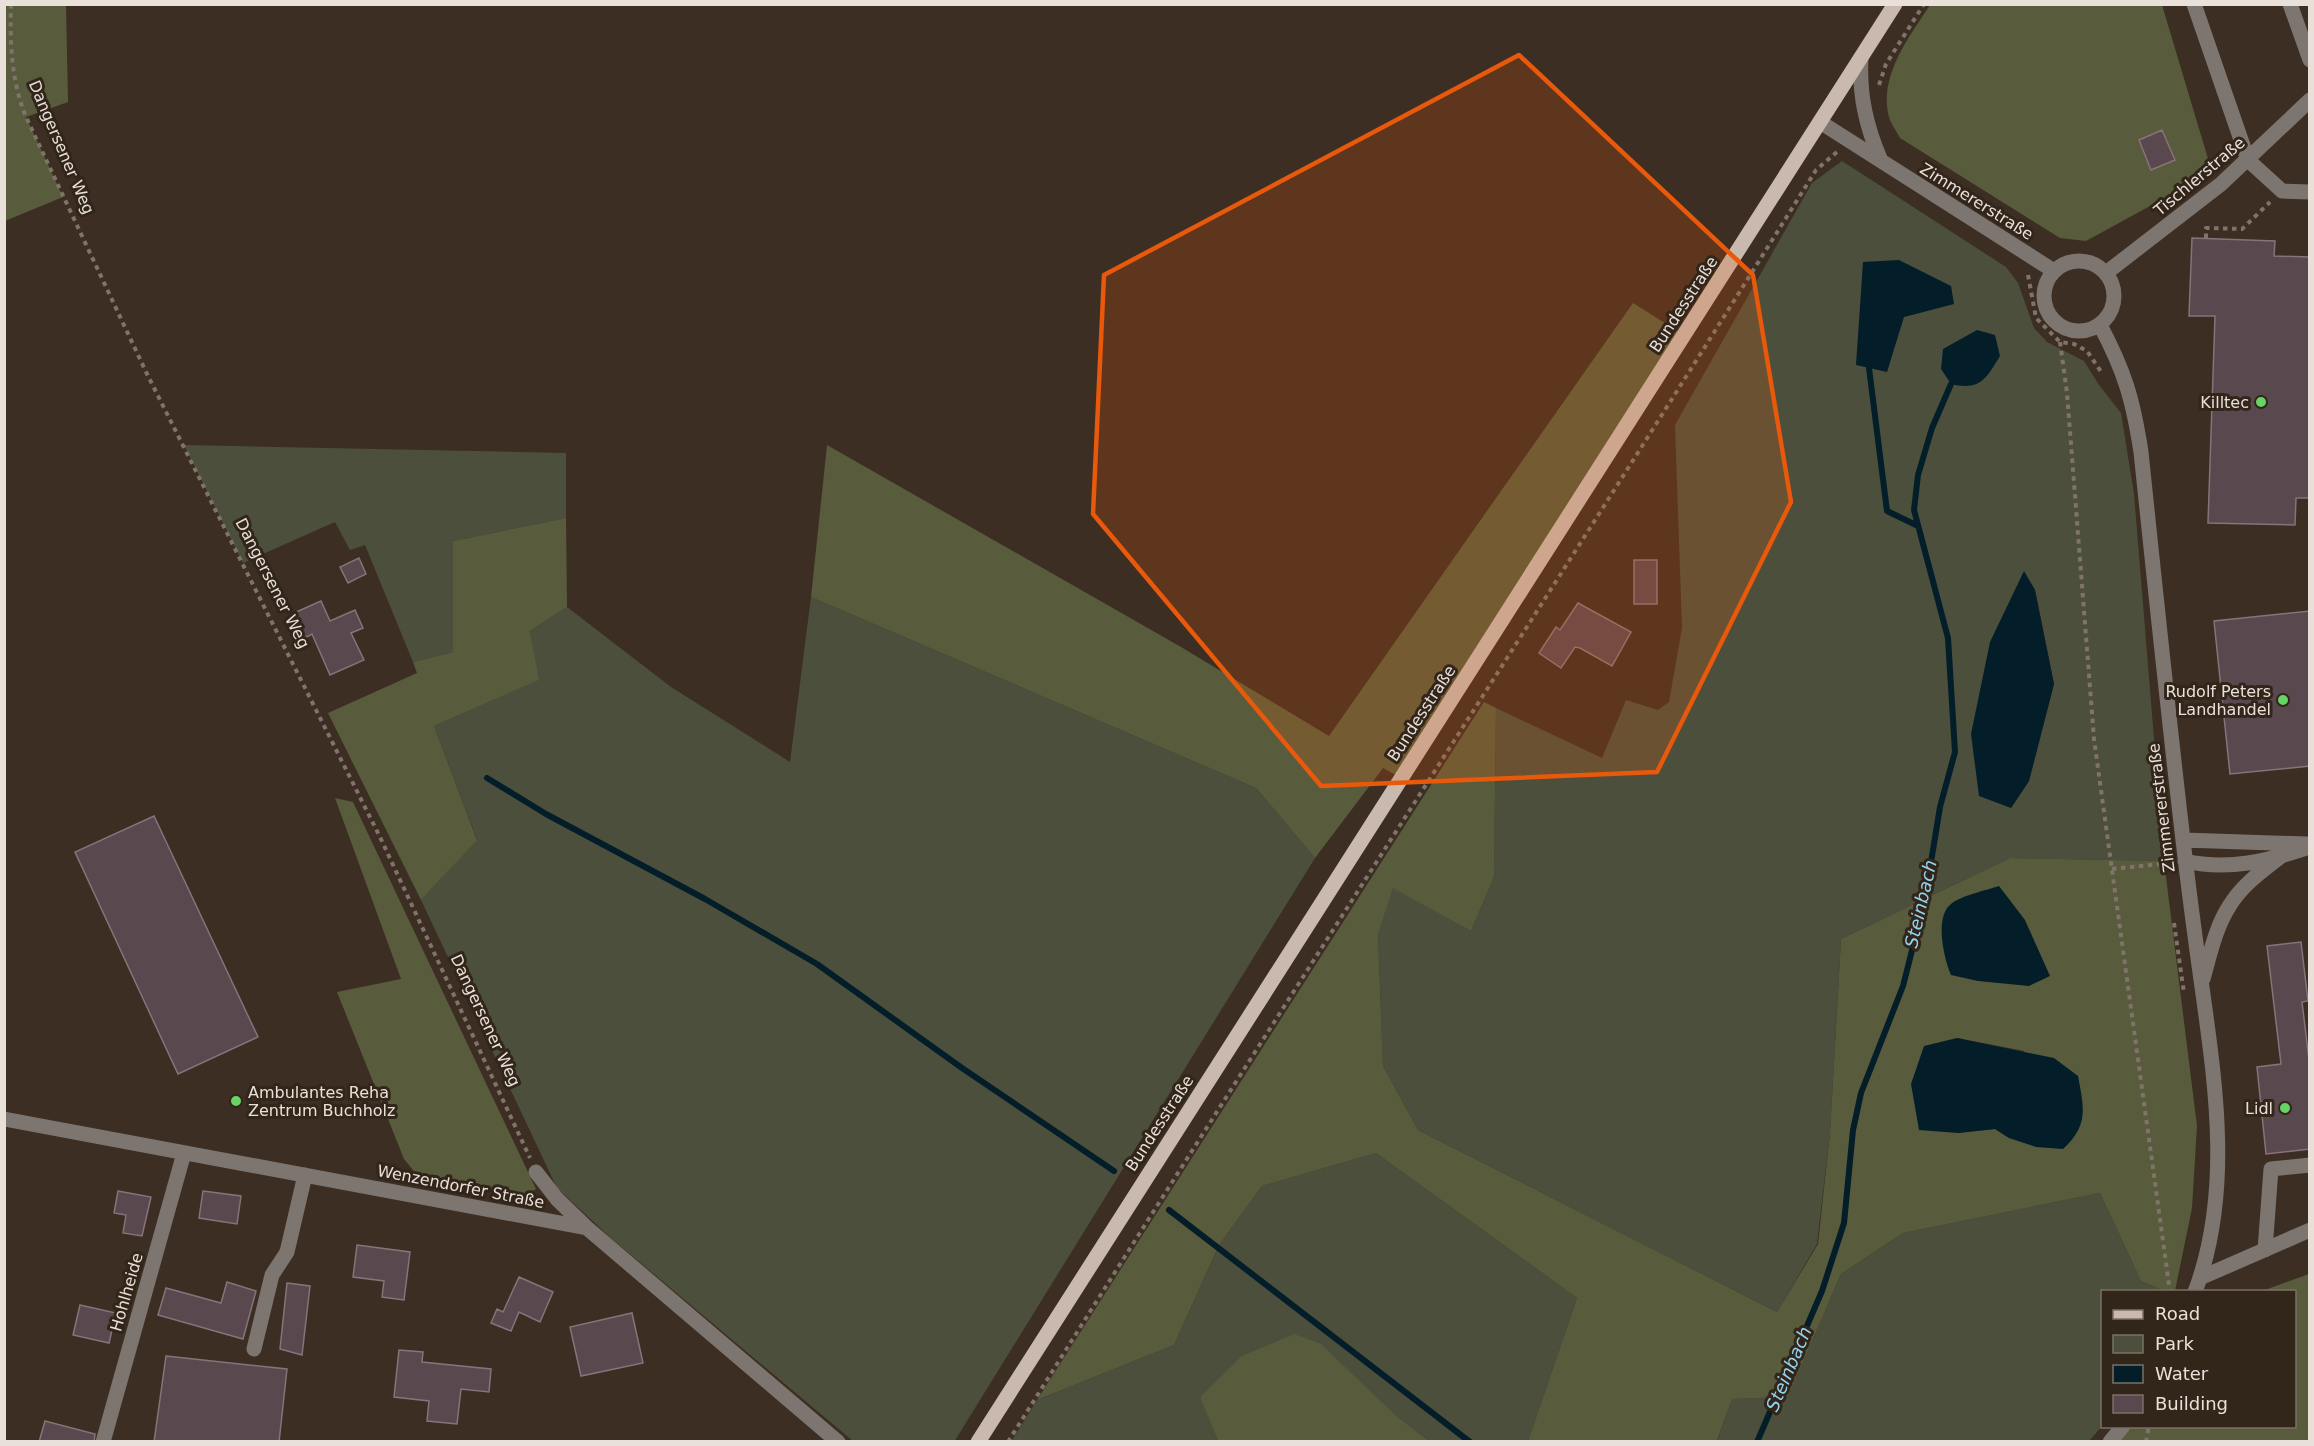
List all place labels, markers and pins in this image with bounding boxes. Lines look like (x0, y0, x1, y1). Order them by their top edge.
place label: Killtec (2200, 393, 2249, 412)
marker: Killtec (2254, 395, 2268, 409)
place label: Rudolf Peters Landhandel (2165, 682, 2271, 719)
marker: Rudolf Peters Landhandel (2276, 693, 2290, 707)
place label: Ambulantes Reha Zentrum Buchholz (248, 1083, 395, 1120)
marker: Ambulantes Reha Zentrum Buchholz (229, 1094, 243, 1108)
place label: Lidl (2245, 1099, 2273, 1118)
marker: Lidl (2278, 1101, 2292, 1115)

